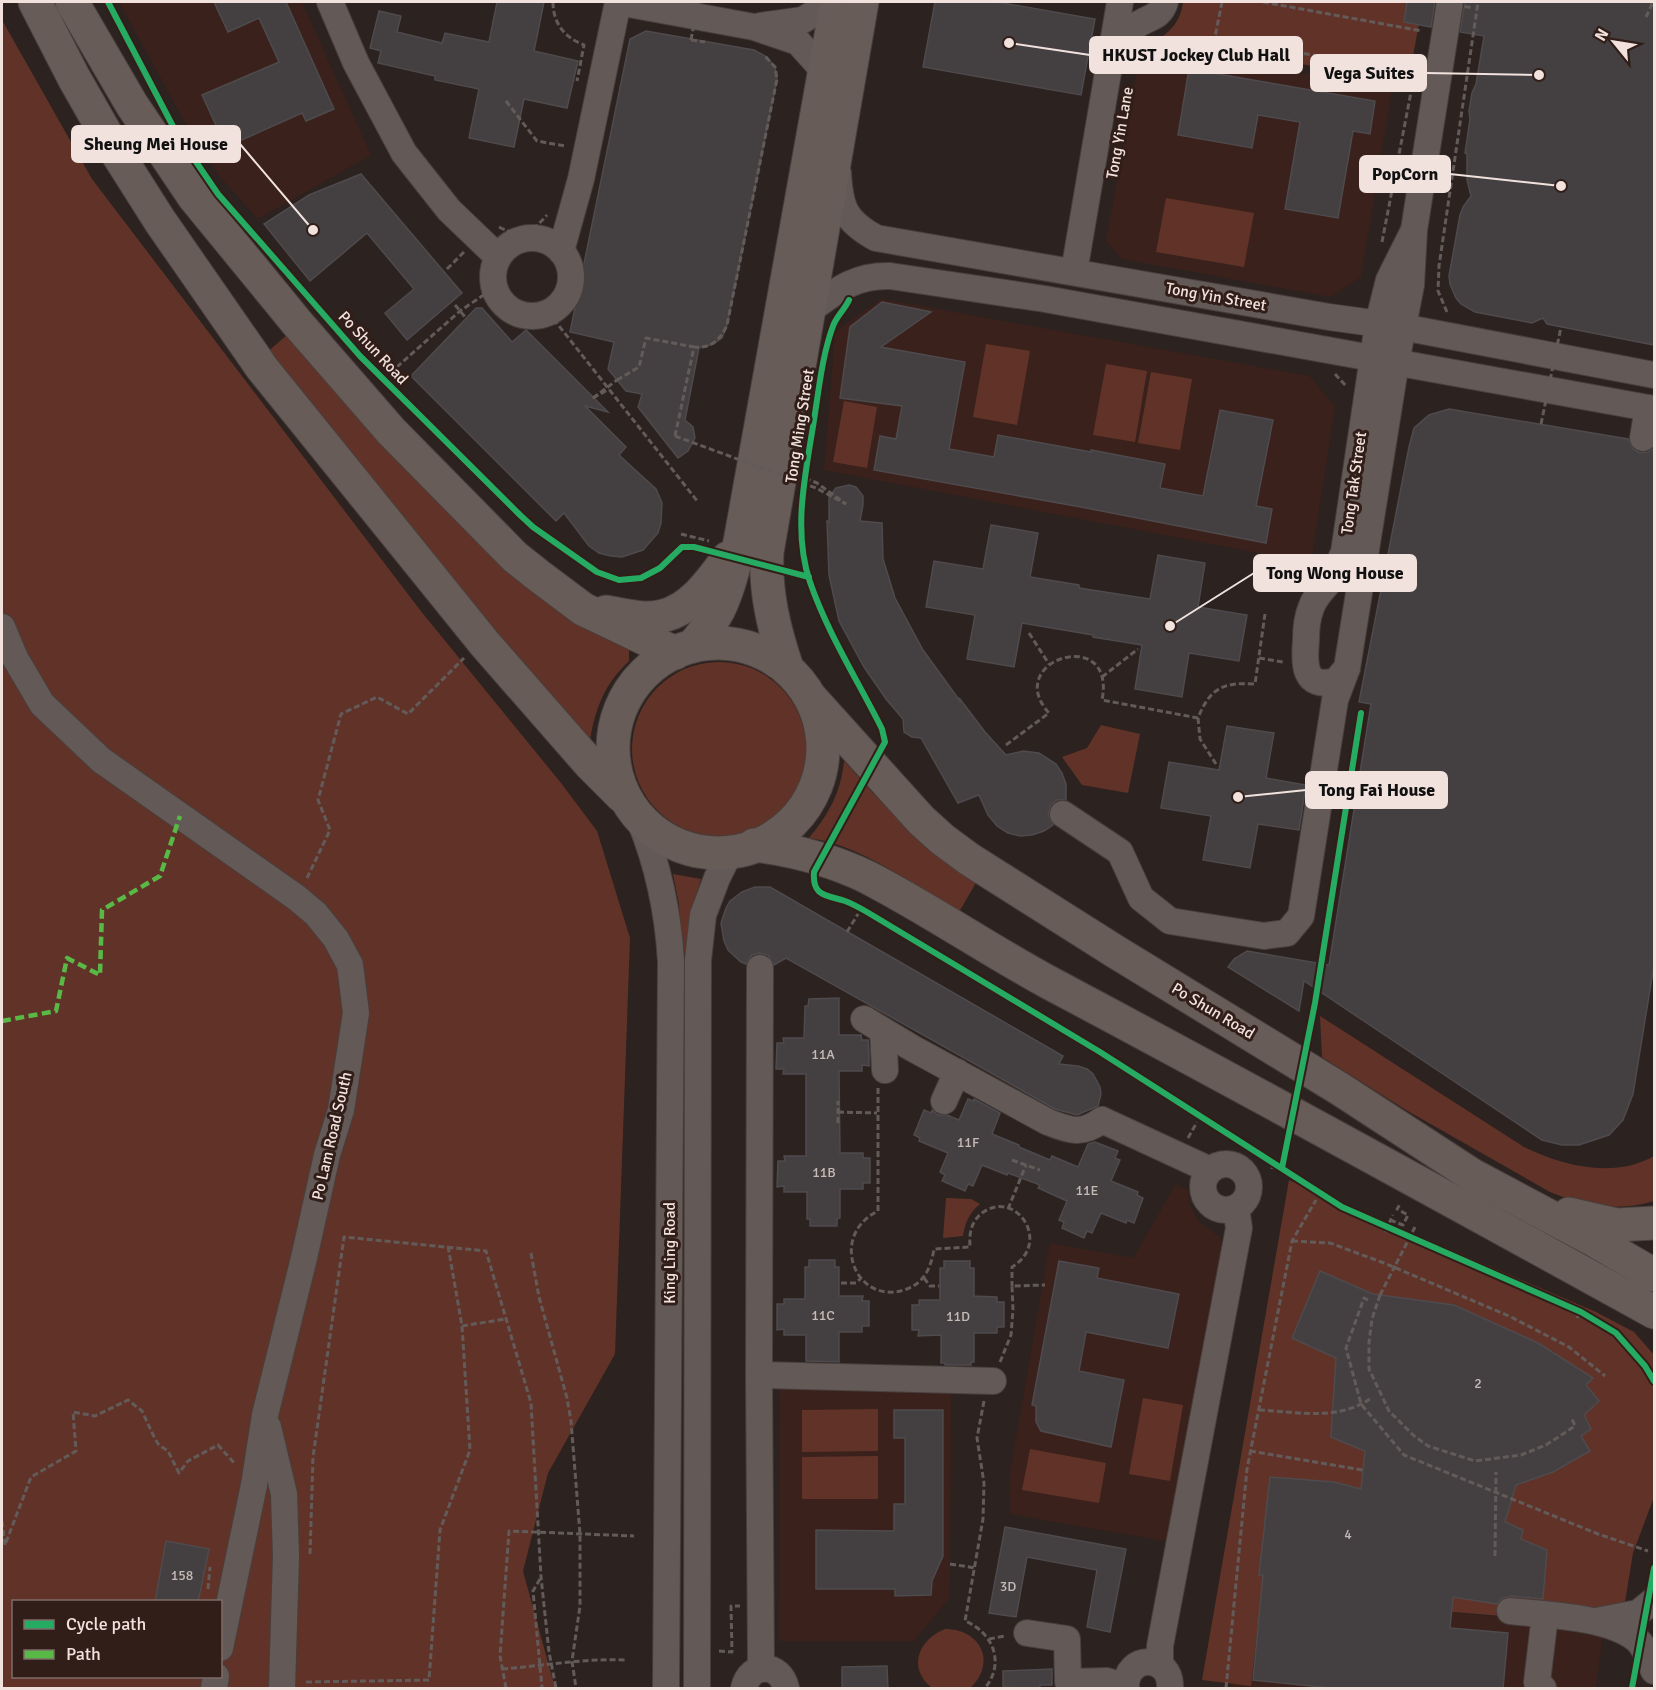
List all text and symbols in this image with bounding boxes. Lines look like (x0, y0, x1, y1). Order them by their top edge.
north arrow (1584, 12, 1644, 72)
text: N (1590, 25, 1613, 45)
callout: HKUST Jockey Club Hall (1090, 37, 1302, 73)
text: HKUST Jockey Club Hall (1102, 44, 1290, 66)
callout: Vega Suites (1311, 55, 1426, 91)
text: Vega Suites (1324, 62, 1414, 84)
street label: Tong Yin Lane (1102, 85, 1138, 181)
callout: Sheung Mei House (72, 126, 240, 162)
text: Sheung Mei House (84, 133, 228, 155)
callout: PopCorn (1360, 156, 1450, 192)
text: PopCorn (1372, 163, 1438, 185)
street label: Tong Yin Street (1164, 278, 1268, 316)
street label: Po Shun Road (334, 307, 412, 389)
street label: Tong Ming Street (781, 367, 819, 484)
street label: Tong Tak Street (1337, 430, 1371, 536)
callout: Tong Wong House (1254, 555, 1416, 591)
text: Tong Wong House (1266, 562, 1404, 584)
callout: Tong Fai House (1306, 772, 1447, 808)
text: Tong Fai House (1319, 779, 1435, 801)
street label: Po Shun Road (1168, 978, 1258, 1044)
house number: 11A (811, 1046, 835, 1063)
street label: Po Lam Road South (308, 1070, 356, 1202)
house number: 11F (957, 1134, 979, 1151)
house number: 11B (812, 1164, 836, 1181)
house number: 11E (1075, 1182, 1099, 1199)
street label: King Ling Road (660, 1202, 680, 1304)
house number: 11C (811, 1307, 835, 1324)
house number: 11D (946, 1308, 970, 1325)
house number: 2 (1474, 1375, 1482, 1392)
house number: 4 (1344, 1526, 1352, 1543)
house number: 158 (171, 1567, 193, 1584)
house number: 3D (1000, 1578, 1016, 1595)
legend (12, 1600, 222, 1678)
text: Cycle path (66, 1613, 146, 1635)
text: Path (66, 1643, 101, 1665)

